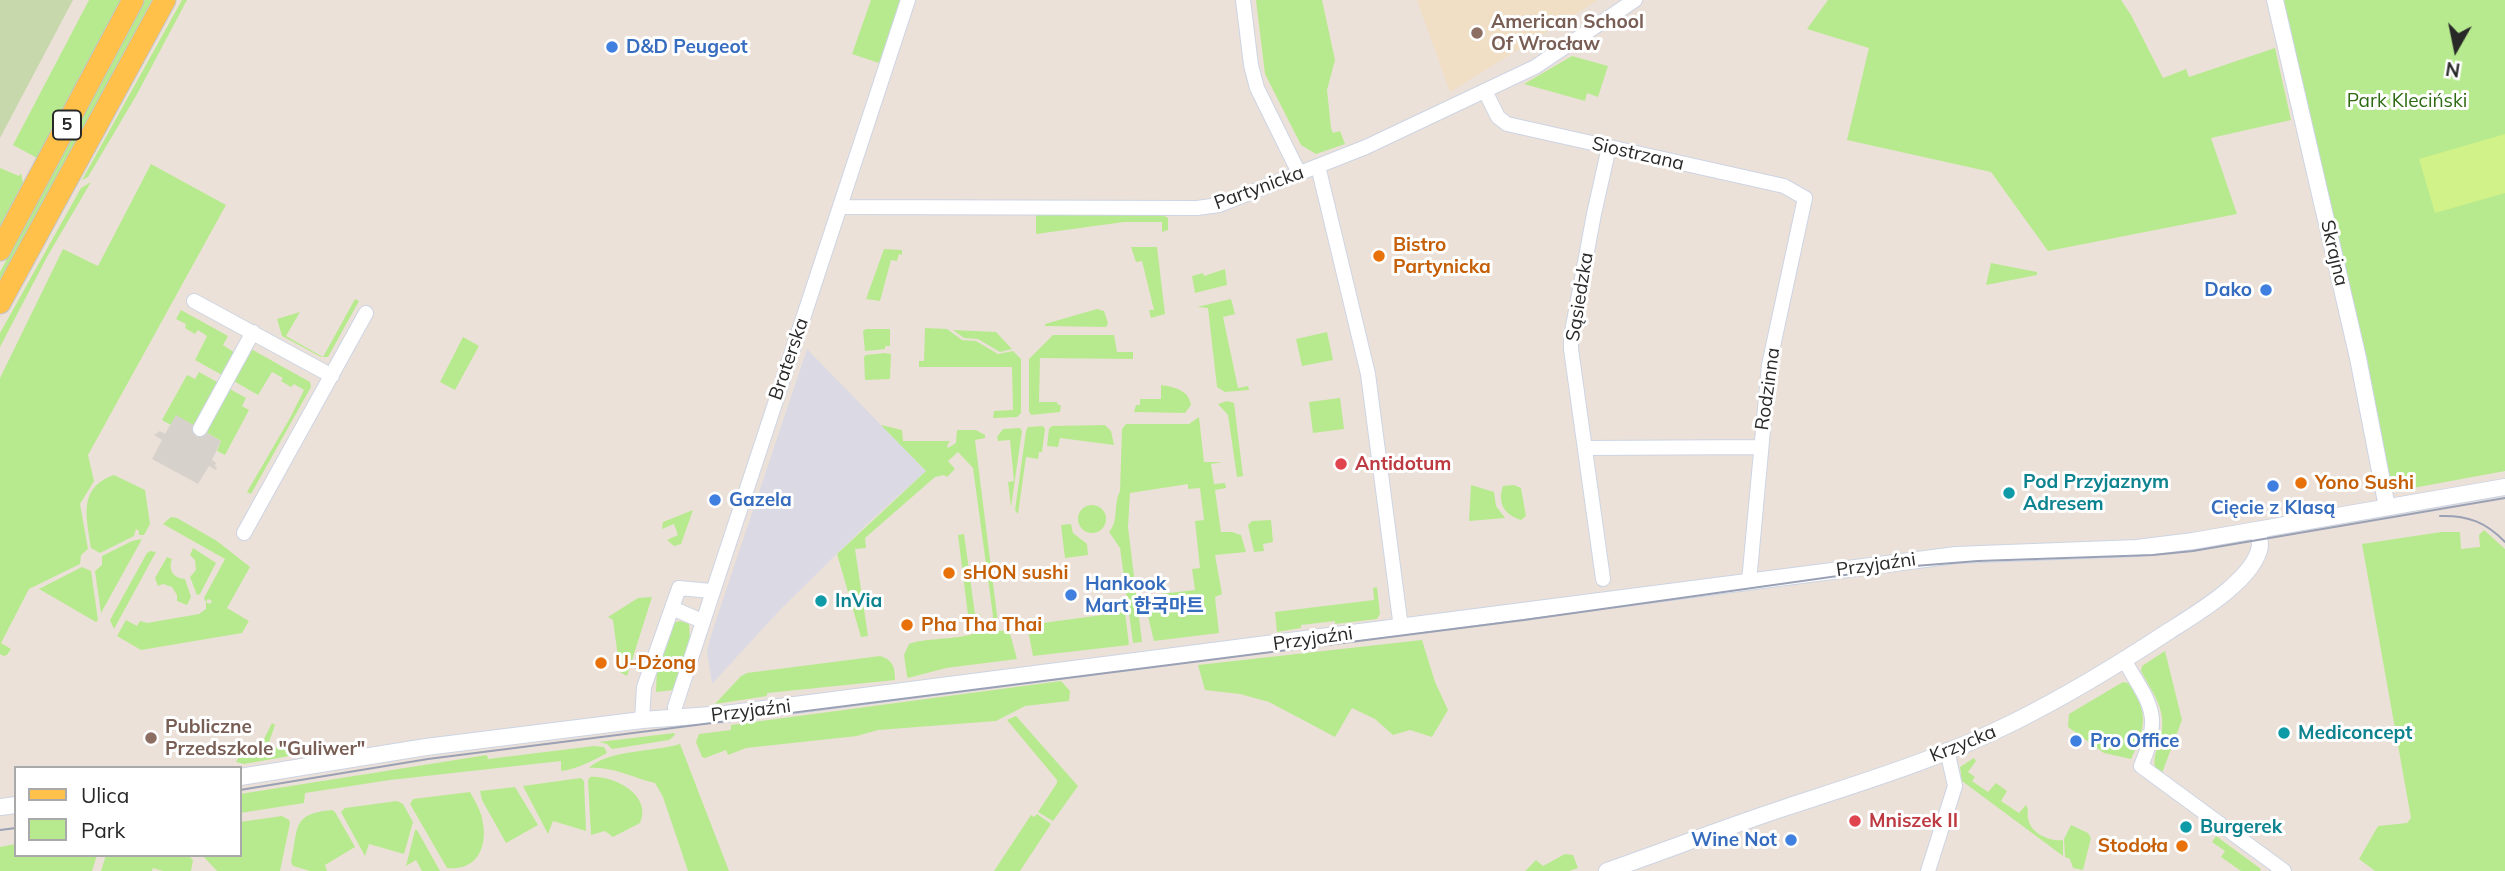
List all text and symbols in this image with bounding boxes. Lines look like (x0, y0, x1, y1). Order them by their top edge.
place label: American School Of Wrocław (1491, 11, 1644, 55)
north arrow (2421, 14, 2491, 84)
marker: American School Of Wrocław (1469, 25, 1485, 41)
place label: D&D Peugeot (626, 36, 748, 58)
marker: D&D Peugeot (604, 39, 620, 55)
text: N (2444, 57, 2462, 83)
park label: Park Kleciński (2347, 90, 2467, 112)
road number: 5 (53, 110, 81, 140)
street label: Siostrzana (1590, 132, 1686, 176)
street label: Partynicka (1211, 161, 1307, 215)
street label: Skrajna (2315, 218, 2353, 288)
place label: Bistro Partynicka (1393, 234, 1491, 278)
marker: Bistro Partynicka (1371, 248, 1387, 264)
street label: Sąsiedzka (1562, 251, 1598, 343)
place label: Dako (2204, 279, 2252, 301)
marker: Dako (2258, 282, 2274, 298)
street label: Braterska (764, 315, 814, 403)
street label: Rodzinna (1751, 346, 1785, 432)
place label: Antidotum (1355, 453, 1451, 475)
marker: Antidotum (1333, 456, 1349, 472)
place label: Pod Przyjaznym Adresem (2023, 471, 2169, 515)
place label: Yono Sushi (2315, 472, 2414, 494)
marker: Yono Sushi (2293, 475, 2309, 491)
marker: Cięcie z Klasą (2265, 478, 2281, 494)
marker: Pod Przyjaznym Adresem (2001, 485, 2017, 501)
place label: Gazela (729, 489, 792, 511)
marker: Gazela (707, 492, 723, 508)
place label: Cięcie z Klasą (2211, 497, 2335, 519)
street label: Przyjaźni (1835, 548, 1917, 582)
place label: sHON sushi (963, 562, 1069, 584)
marker: sHON sushi (941, 565, 957, 581)
place label: Hankook Mart 한국마트 (1085, 573, 1204, 617)
marker: Hankook Mart 한국마트 (1063, 587, 1079, 603)
place label: InVia (835, 590, 882, 612)
marker: InVia (813, 593, 829, 609)
place label: Pha Tha Thai (921, 614, 1042, 636)
marker: Pha Tha Thai (899, 617, 915, 633)
street label: Przyjaźni (1272, 622, 1354, 656)
place label: U-Dżong (615, 652, 696, 674)
marker: U-Dżong (593, 655, 609, 671)
street label: Przyjaźni (710, 695, 792, 727)
place label: Publiczne Przedszkole "Guliwer" (165, 716, 365, 760)
street label: Krzycka (1927, 720, 1999, 768)
place label: Mediconcept (2298, 722, 2412, 744)
marker: Mediconcept (2276, 725, 2292, 741)
marker: Publiczne Przedszkole "Guliwer" (143, 730, 159, 746)
place label: Pro Office (2090, 730, 2179, 752)
marker: Pro Office (2068, 733, 2084, 749)
legend (14, 766, 242, 857)
text: Ulica (81, 782, 129, 808)
place label: Mniszek II (1869, 810, 1958, 832)
marker: Mniszek II (1847, 813, 1863, 829)
place label: Burgerek (2200, 816, 2282, 838)
text: Park (81, 817, 125, 843)
marker: Burgerek (2178, 819, 2194, 835)
place label: Wine Not (1691, 829, 1777, 851)
marker: Wine Not (1783, 832, 1799, 848)
place label: Stodoła (2098, 835, 2168, 857)
marker: Stodoła (2174, 838, 2190, 854)

